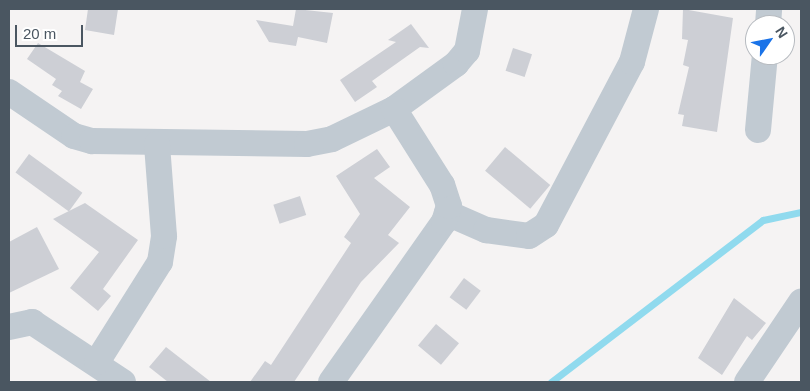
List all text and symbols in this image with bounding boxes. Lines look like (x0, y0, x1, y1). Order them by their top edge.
scale bar (18, 15, 85, 47)
north arrow (745, 15, 795, 65)
text: N (772, 24, 791, 41)
text: 20 m (23, 25, 56, 42)

